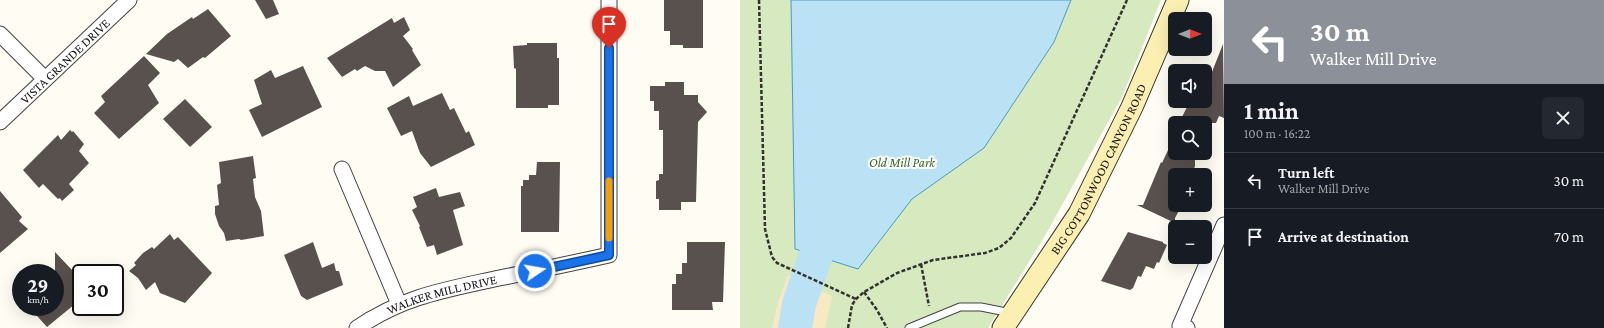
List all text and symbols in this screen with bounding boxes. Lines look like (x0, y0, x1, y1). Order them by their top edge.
pin (592, 7.0, 626, 48)
north arrow (1168, 12, 1212, 56)
map controls (1168, 12, 1212, 264)
icon: arrive (598, 13, 620, 35)
street label: VISTA GRANDE DRIVE (17, 15, 112, 107)
icon: left (1244, 16, 1296, 68)
text: 30 m (1310, 16, 1370, 47)
text: Walker Mill Drive (1310, 49, 1437, 69)
button: sound (1168, 64, 1212, 108)
street label: BIG COTTONWOOD CANYON ROAD (1047, 81, 1149, 257)
text: 1 min (1244, 97, 1299, 124)
button: close (1542, 97, 1584, 139)
button: search (1168, 116, 1212, 160)
text: 100 m · 16:22 (1244, 126, 1310, 141)
park label: Old Mill Park (869, 155, 936, 170)
text: Turn left (1278, 165, 1334, 181)
button: + (1168, 168, 1212, 212)
icon: left (1244, 170, 1266, 192)
text: 30 m (1554, 173, 1584, 189)
text: Walker Mill Drive (1278, 181, 1369, 196)
button: − (1168, 220, 1212, 264)
icon: arrive (1244, 226, 1266, 248)
text: Arrive at destination (1278, 229, 1409, 245)
text: 70 m (1554, 229, 1584, 245)
position arrow (514, 250, 556, 292)
speed limit sign: 30 (72, 264, 124, 316)
street label: WALKER MILL DRIVE (384, 271, 498, 317)
text: 29 (27, 274, 49, 296)
text: km/h (27, 294, 49, 305)

